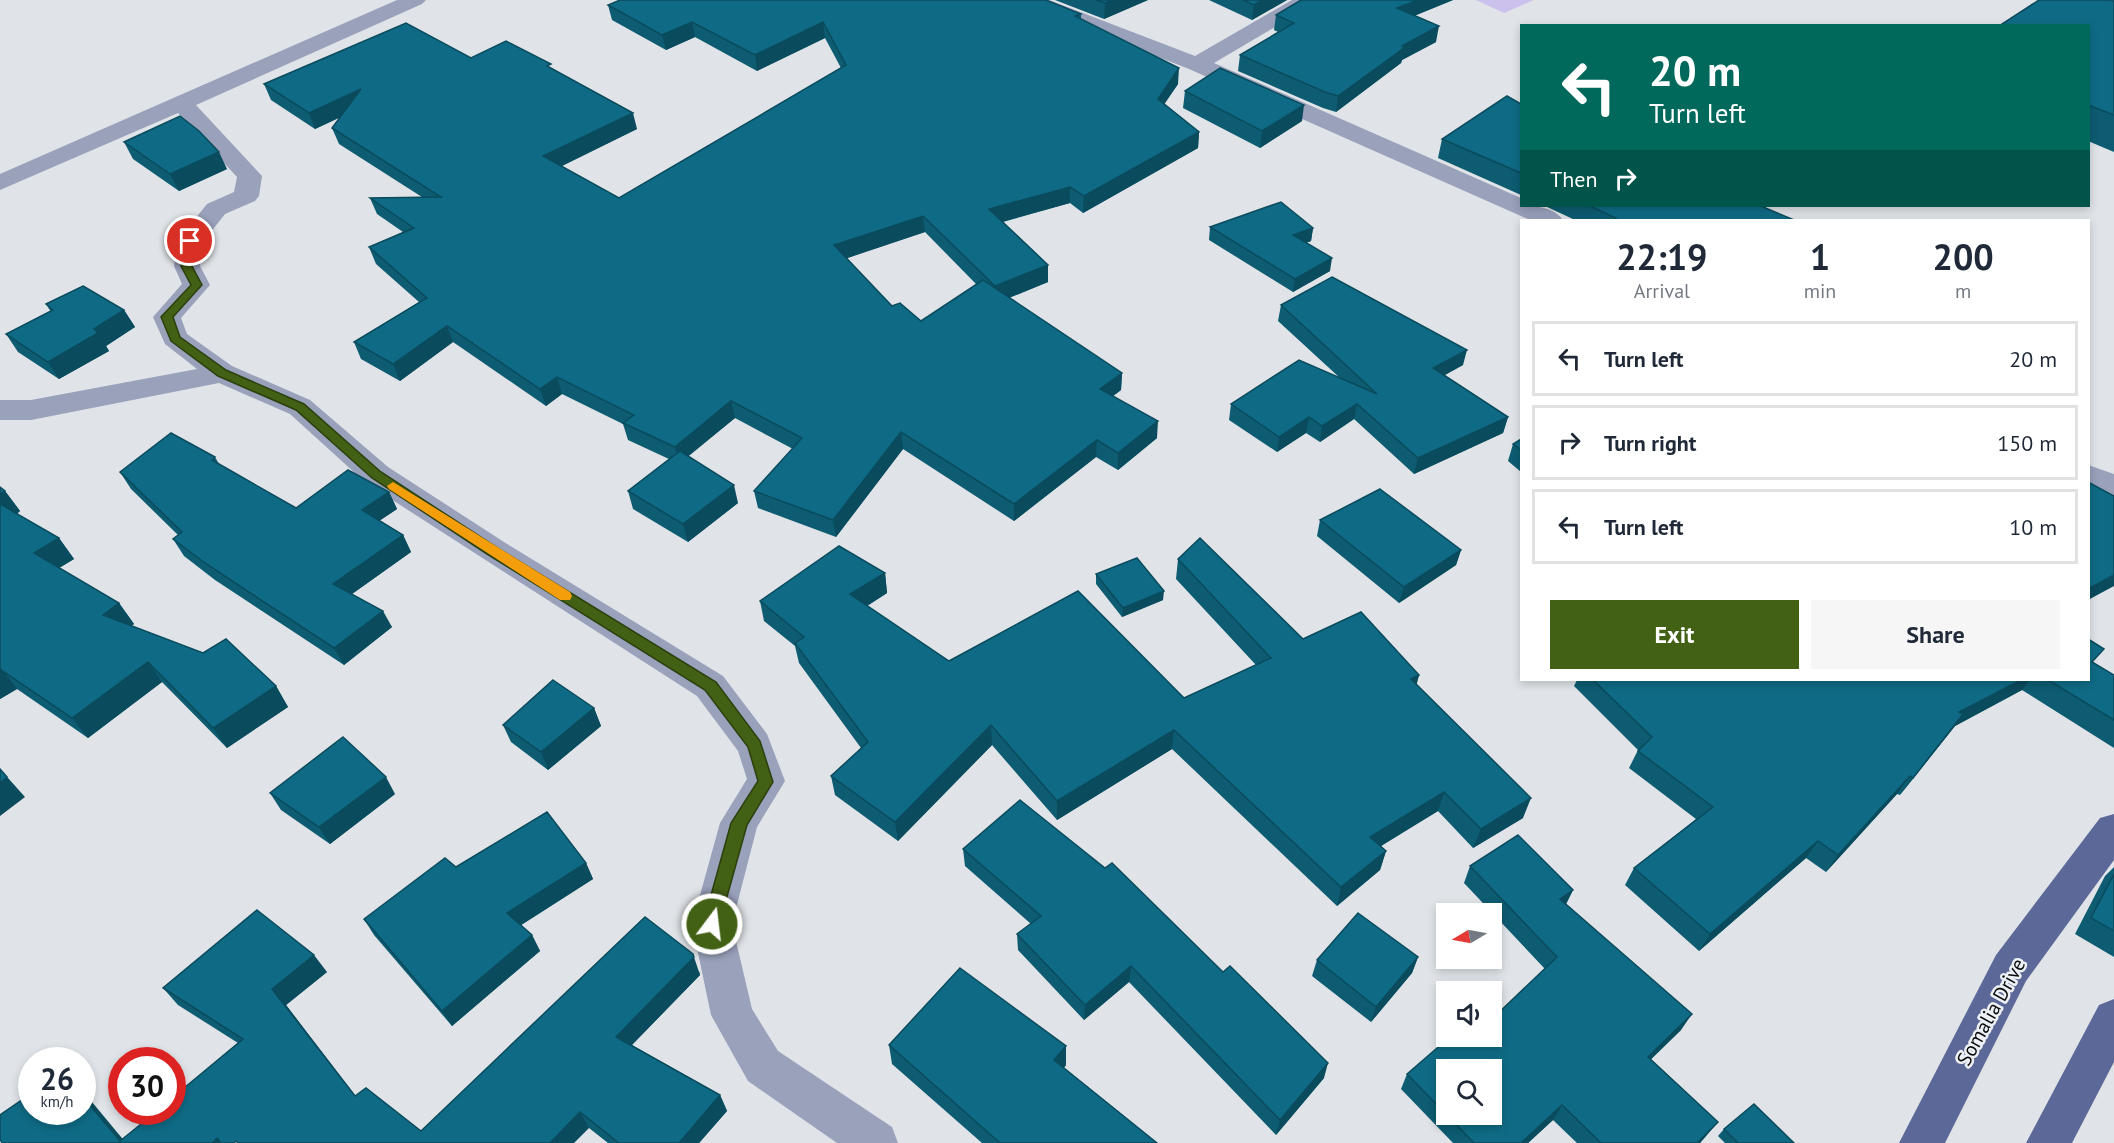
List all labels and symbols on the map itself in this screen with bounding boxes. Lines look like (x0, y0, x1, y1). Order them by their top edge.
pin (164, 215, 215, 266)
position arrow (680, 892, 744, 956)
north arrow (1436, 903, 1502, 969)
street label: Somalia Drive (1951, 954, 2031, 1070)
speed limit sign: 30 (108, 1047, 186, 1125)

